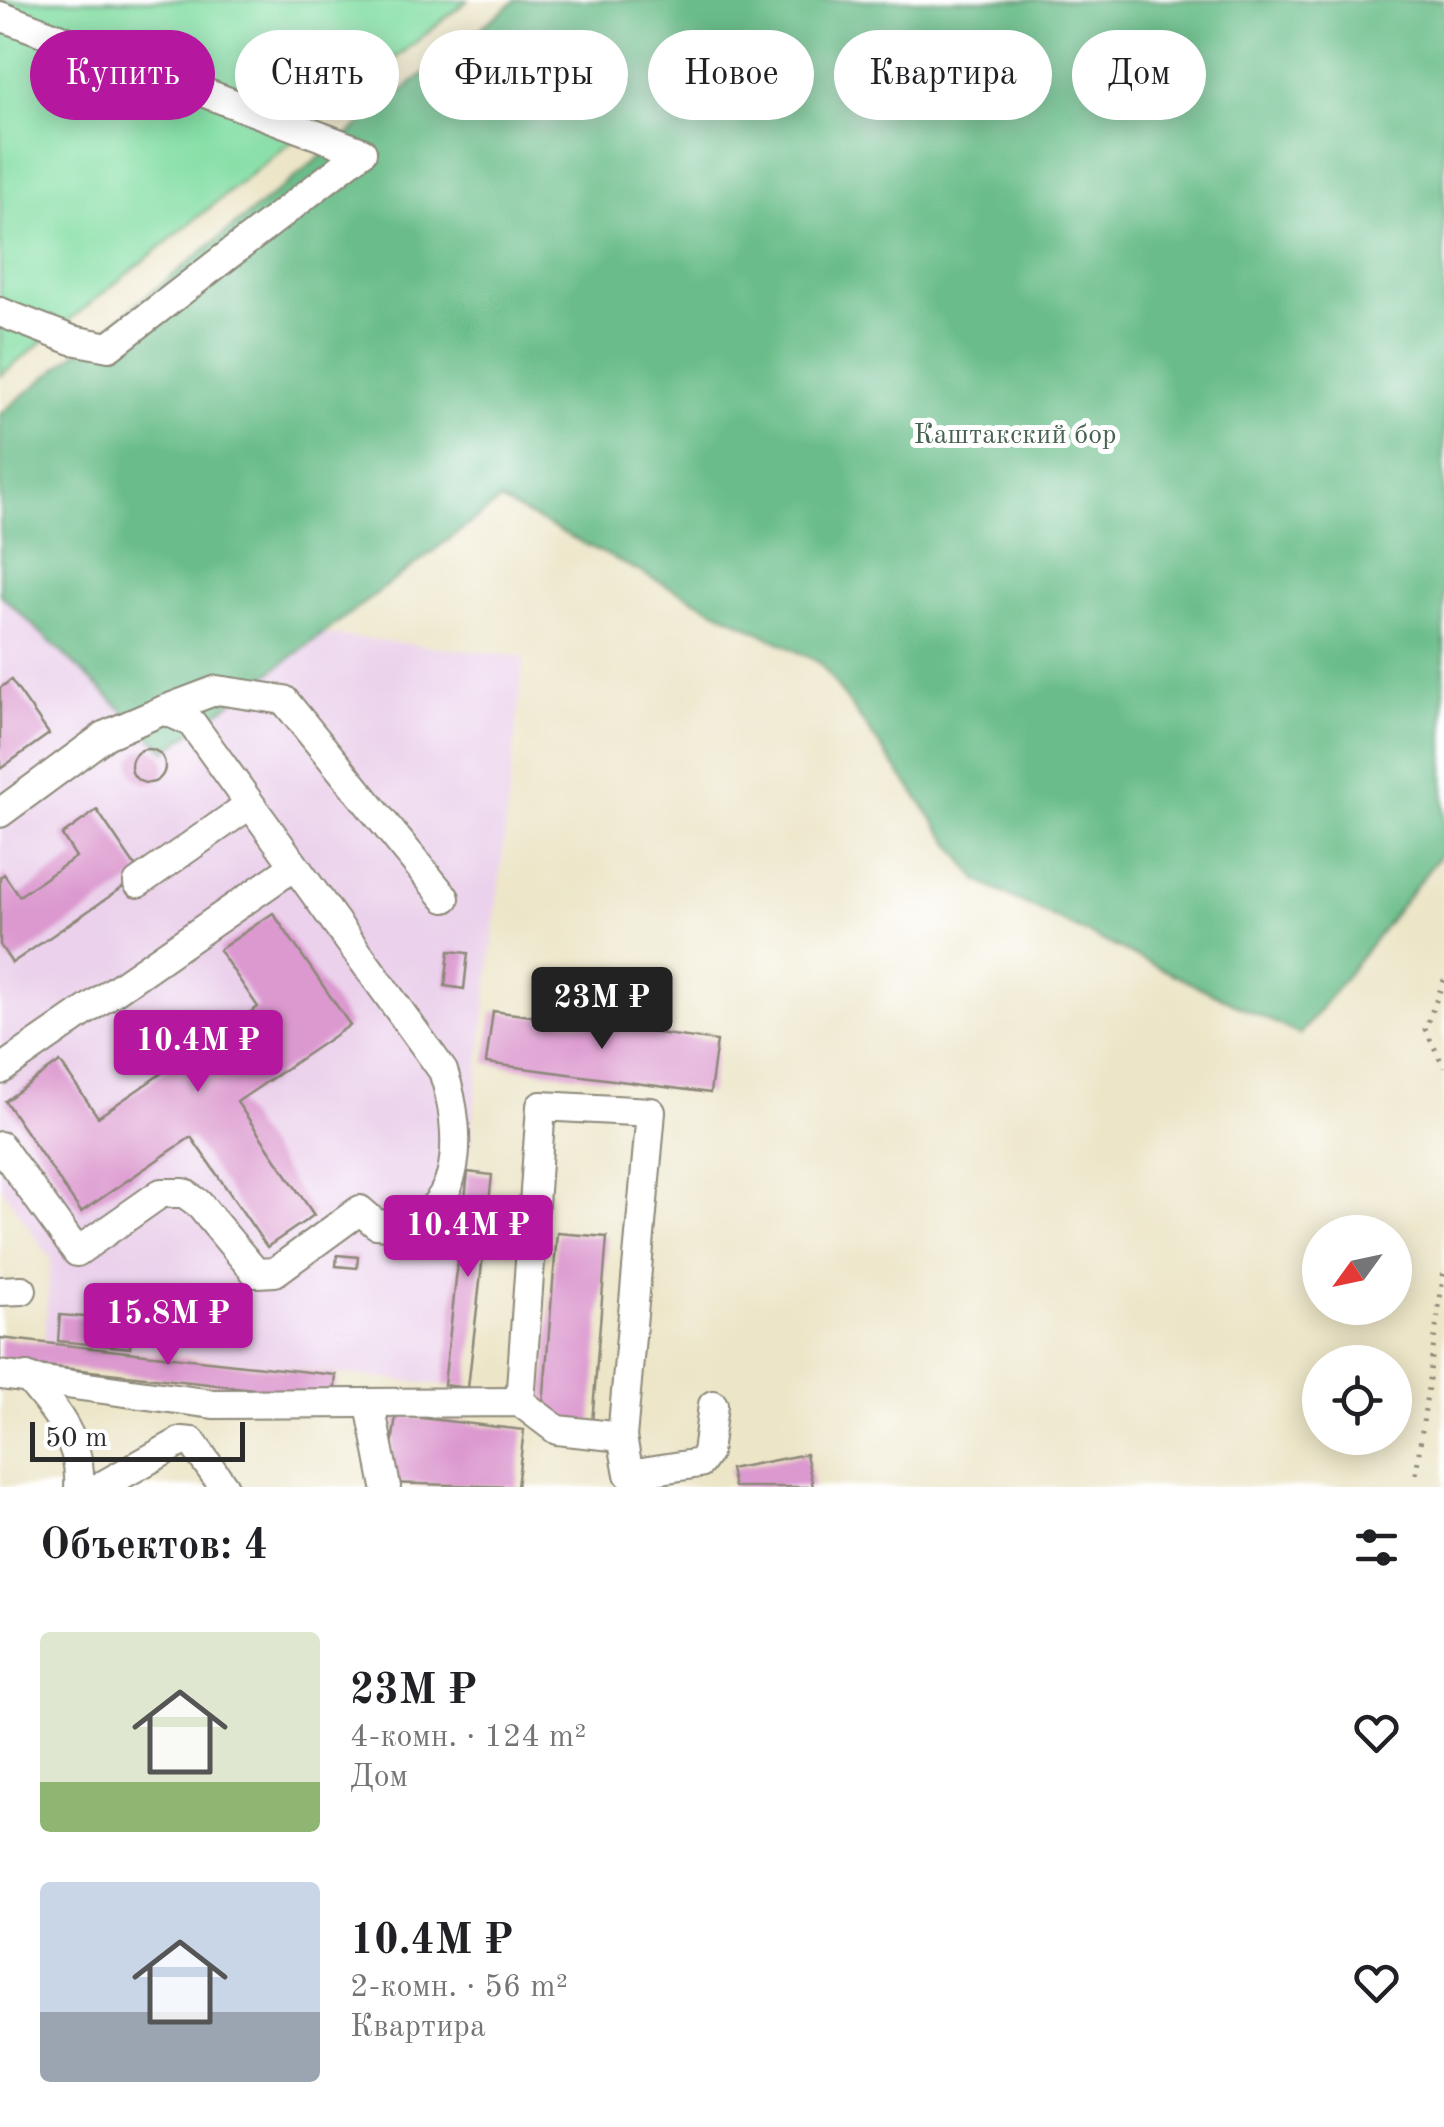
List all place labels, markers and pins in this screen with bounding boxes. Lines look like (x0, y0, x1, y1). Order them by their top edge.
pin: 23M ₽ (532, 967, 672, 1052)
pin: 10.4M ₽ (106, 1010, 290, 1095)
pin: 10.4M ₽ (376, 1195, 560, 1280)
pin: 15.8M ₽ (76, 1283, 260, 1368)

